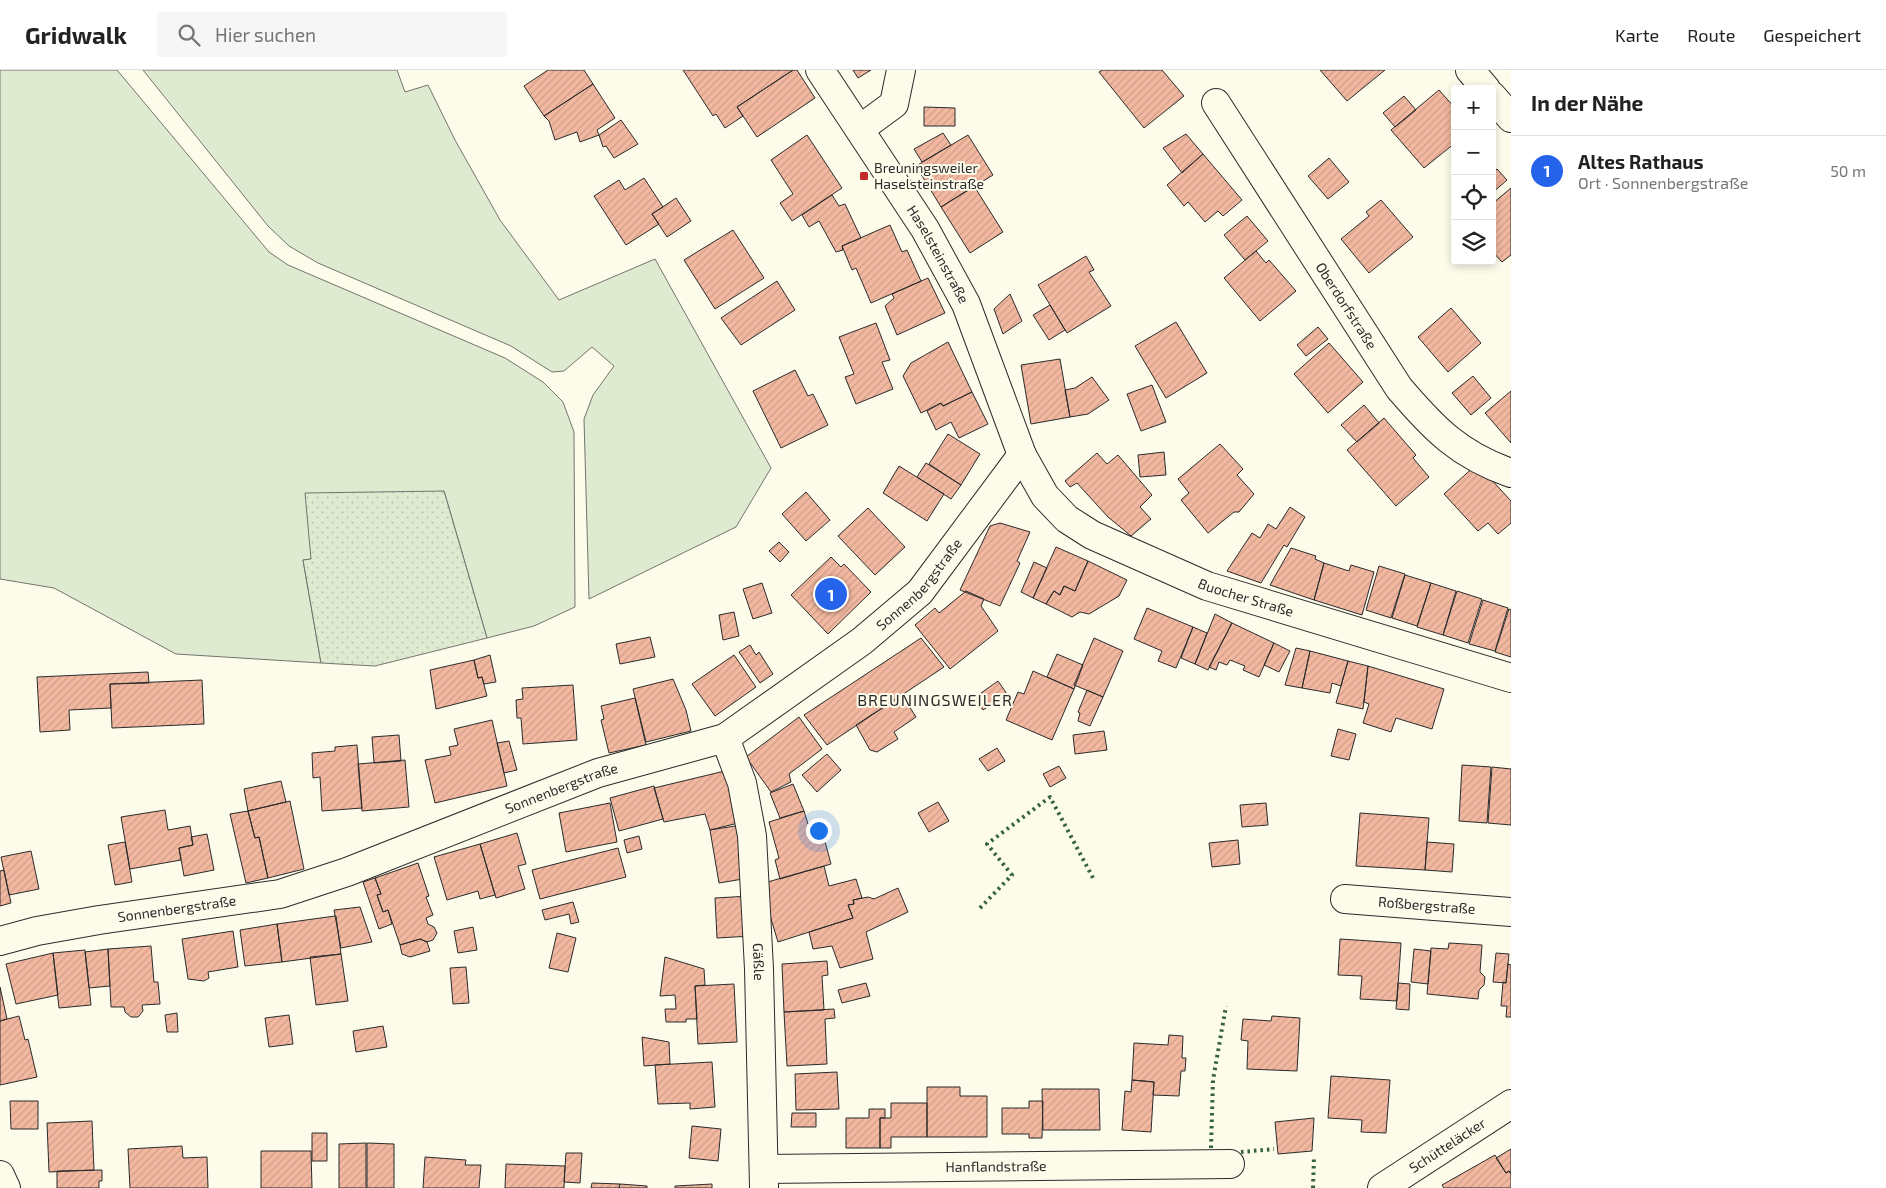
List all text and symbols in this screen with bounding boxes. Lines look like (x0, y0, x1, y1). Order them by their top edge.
search box (157, 12, 507, 57)
text: Gridwalk (25, 20, 127, 49)
icon: search (175, 21, 203, 49)
text: Hier suchen (215, 23, 316, 46)
text: Karte (1615, 24, 1659, 46)
text: Route (1687, 24, 1735, 46)
text: Gespeichert (1763, 24, 1861, 46)
map controls (1451, 85, 1496, 265)
button: + (1451, 85, 1496, 130)
text: In der Nähe (1531, 90, 1643, 115)
button: − (1451, 130, 1496, 175)
text: Altes Rathaus (1578, 150, 1704, 173)
place label: Breuningsweiler Haselsteinstraße (874, 159, 984, 192)
text: 1 (1544, 161, 1550, 180)
text: 50 m (1830, 161, 1866, 180)
marker: Breuningsweiler Haselsteinstraße (858, 170, 870, 182)
text: Ort · Sonnenbergstraße (1578, 173, 1748, 192)
button: locate (1451, 175, 1496, 220)
street label: Haselsteinstraße (904, 202, 973, 306)
button: layers (1451, 220, 1496, 265)
street label: Oberdorfstraße (1312, 259, 1381, 352)
street label: Sonnenbergstraße (872, 535, 965, 633)
street label: Buocher Straße (1196, 574, 1296, 620)
pin: 1 (815, 575, 847, 613)
district label: BREUNINGSWEILER (857, 690, 1013, 709)
street label: Sonnenbergstraße (502, 759, 620, 817)
your location (806, 818, 832, 844)
street label: Sonnenbergstraße (117, 891, 237, 925)
street label: Roßbergstraße (1377, 893, 1476, 917)
street label: Gäßle (750, 943, 768, 981)
street label: Schütteläcker (1406, 1114, 1489, 1176)
street label: Hanflandstraße (945, 1157, 1047, 1175)

